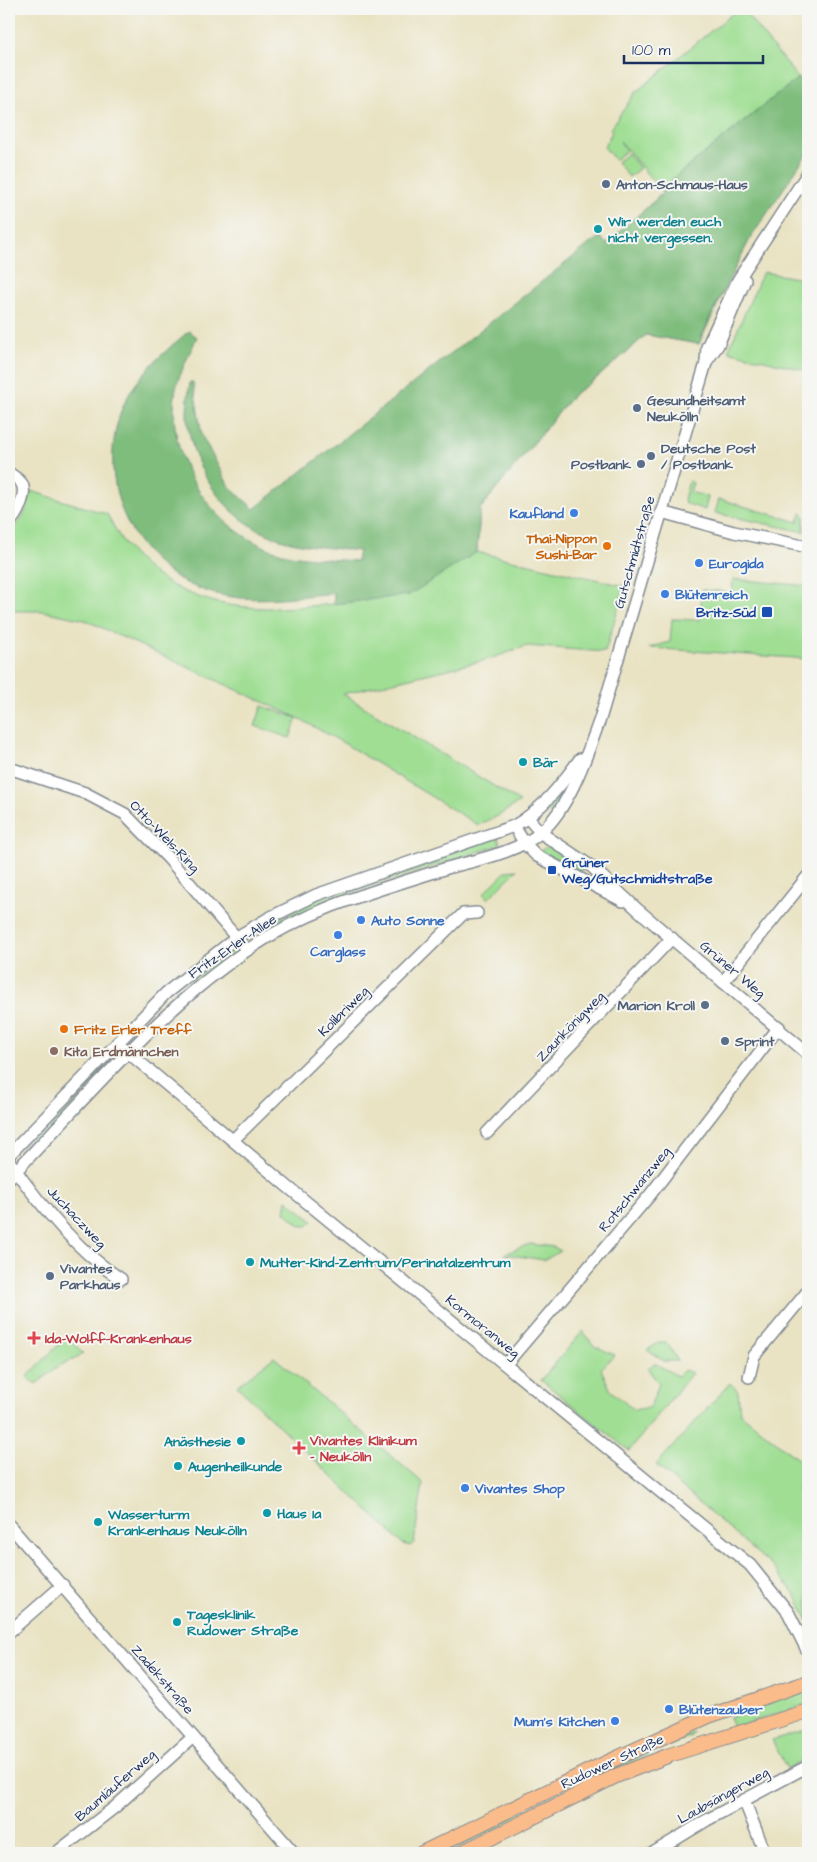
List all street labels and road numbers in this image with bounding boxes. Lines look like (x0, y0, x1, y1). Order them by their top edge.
street label: Gutschmidtstraße (609, 493, 661, 611)
street label: Otto-Wels-Ring (125, 796, 204, 877)
street label: Fritz-Erler-Allee (184, 910, 281, 984)
street label: Grüner Weg (695, 936, 770, 1003)
street label: Kolibriweg (314, 982, 374, 1042)
street label: Zaunkönigweg (532, 987, 610, 1066)
street label: Rotschwanzweg (594, 1143, 676, 1237)
street label: Juchaczweg (42, 1182, 111, 1254)
street label: Kormoranweg (441, 1290, 524, 1363)
street label: Zadekstraße (126, 1640, 198, 1719)
street label: Rudower Straße (558, 1729, 668, 1795)
street label: Baumläuferweg (71, 1745, 160, 1827)
street label: Laubsängerweg (674, 1763, 773, 1829)

